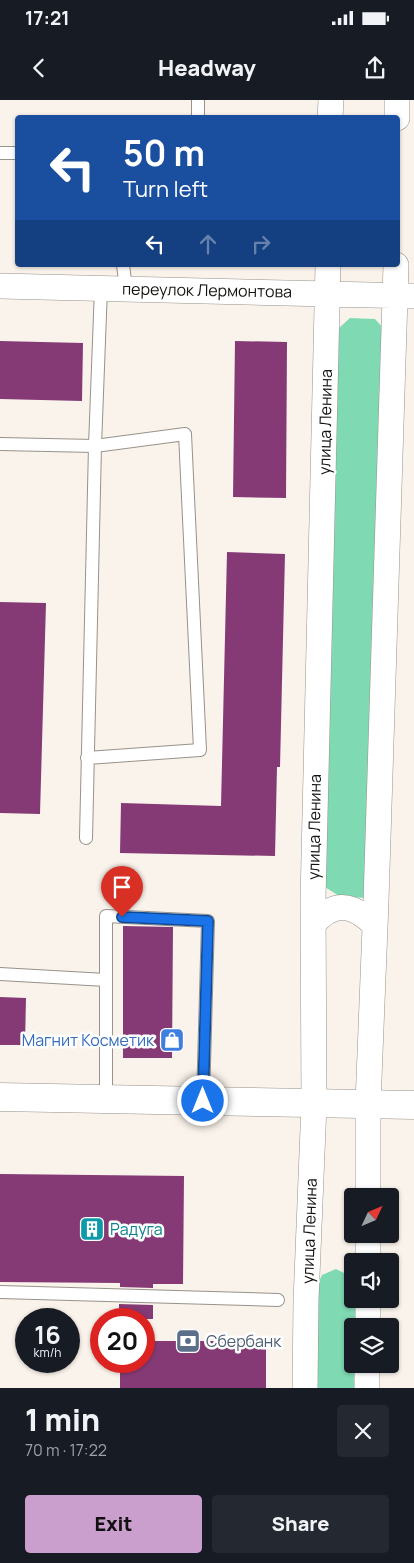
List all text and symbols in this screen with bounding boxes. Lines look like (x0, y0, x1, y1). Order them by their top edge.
text: 17:21 (25, 5, 70, 31)
text: Headway (158, 53, 256, 83)
icon: back (25, 54, 53, 82)
icon: share (361, 54, 389, 82)
text: 50 m (123, 129, 205, 177)
icon: left (40, 135, 105, 200)
text: Turn left (123, 174, 208, 204)
icon: left (141, 230, 169, 258)
icon: ahead (194, 230, 222, 258)
icon: right (247, 230, 275, 258)
street label: переулок Лермонтова (122, 278, 292, 302)
street label: улица Ленина (313, 369, 337, 475)
street label: улица Ленина (302, 774, 326, 880)
pin (101, 866, 143, 917)
icon: arrive (108, 873, 136, 901)
shop icon: Магнит Косметик (159, 1027, 185, 1053)
place label: Магнит Косметик (22, 1029, 155, 1051)
position arrow (176, 1074, 228, 1126)
street label: улица Ленина (296, 1178, 322, 1284)
north arrow (344, 1188, 399, 1242)
map controls (344, 1188, 399, 1373)
building icon: Радуга (79, 1216, 105, 1242)
place label: Радуга (110, 1218, 163, 1240)
button: sound (344, 1253, 399, 1308)
speed limit sign: 20 (90, 1308, 155, 1373)
text: 16 (34, 1317, 61, 1352)
button: layers (344, 1318, 399, 1373)
bank icon: Сбербанк (175, 1328, 201, 1354)
place label: Сбербанк (206, 1330, 282, 1352)
text: km/h (34, 1344, 61, 1361)
text: 1 min (25, 1399, 100, 1440)
button: close (337, 1405, 389, 1457)
text: 70 m · 17:22 (25, 1439, 107, 1461)
button: Exit (25, 1495, 202, 1553)
button: Share (212, 1495, 389, 1553)

